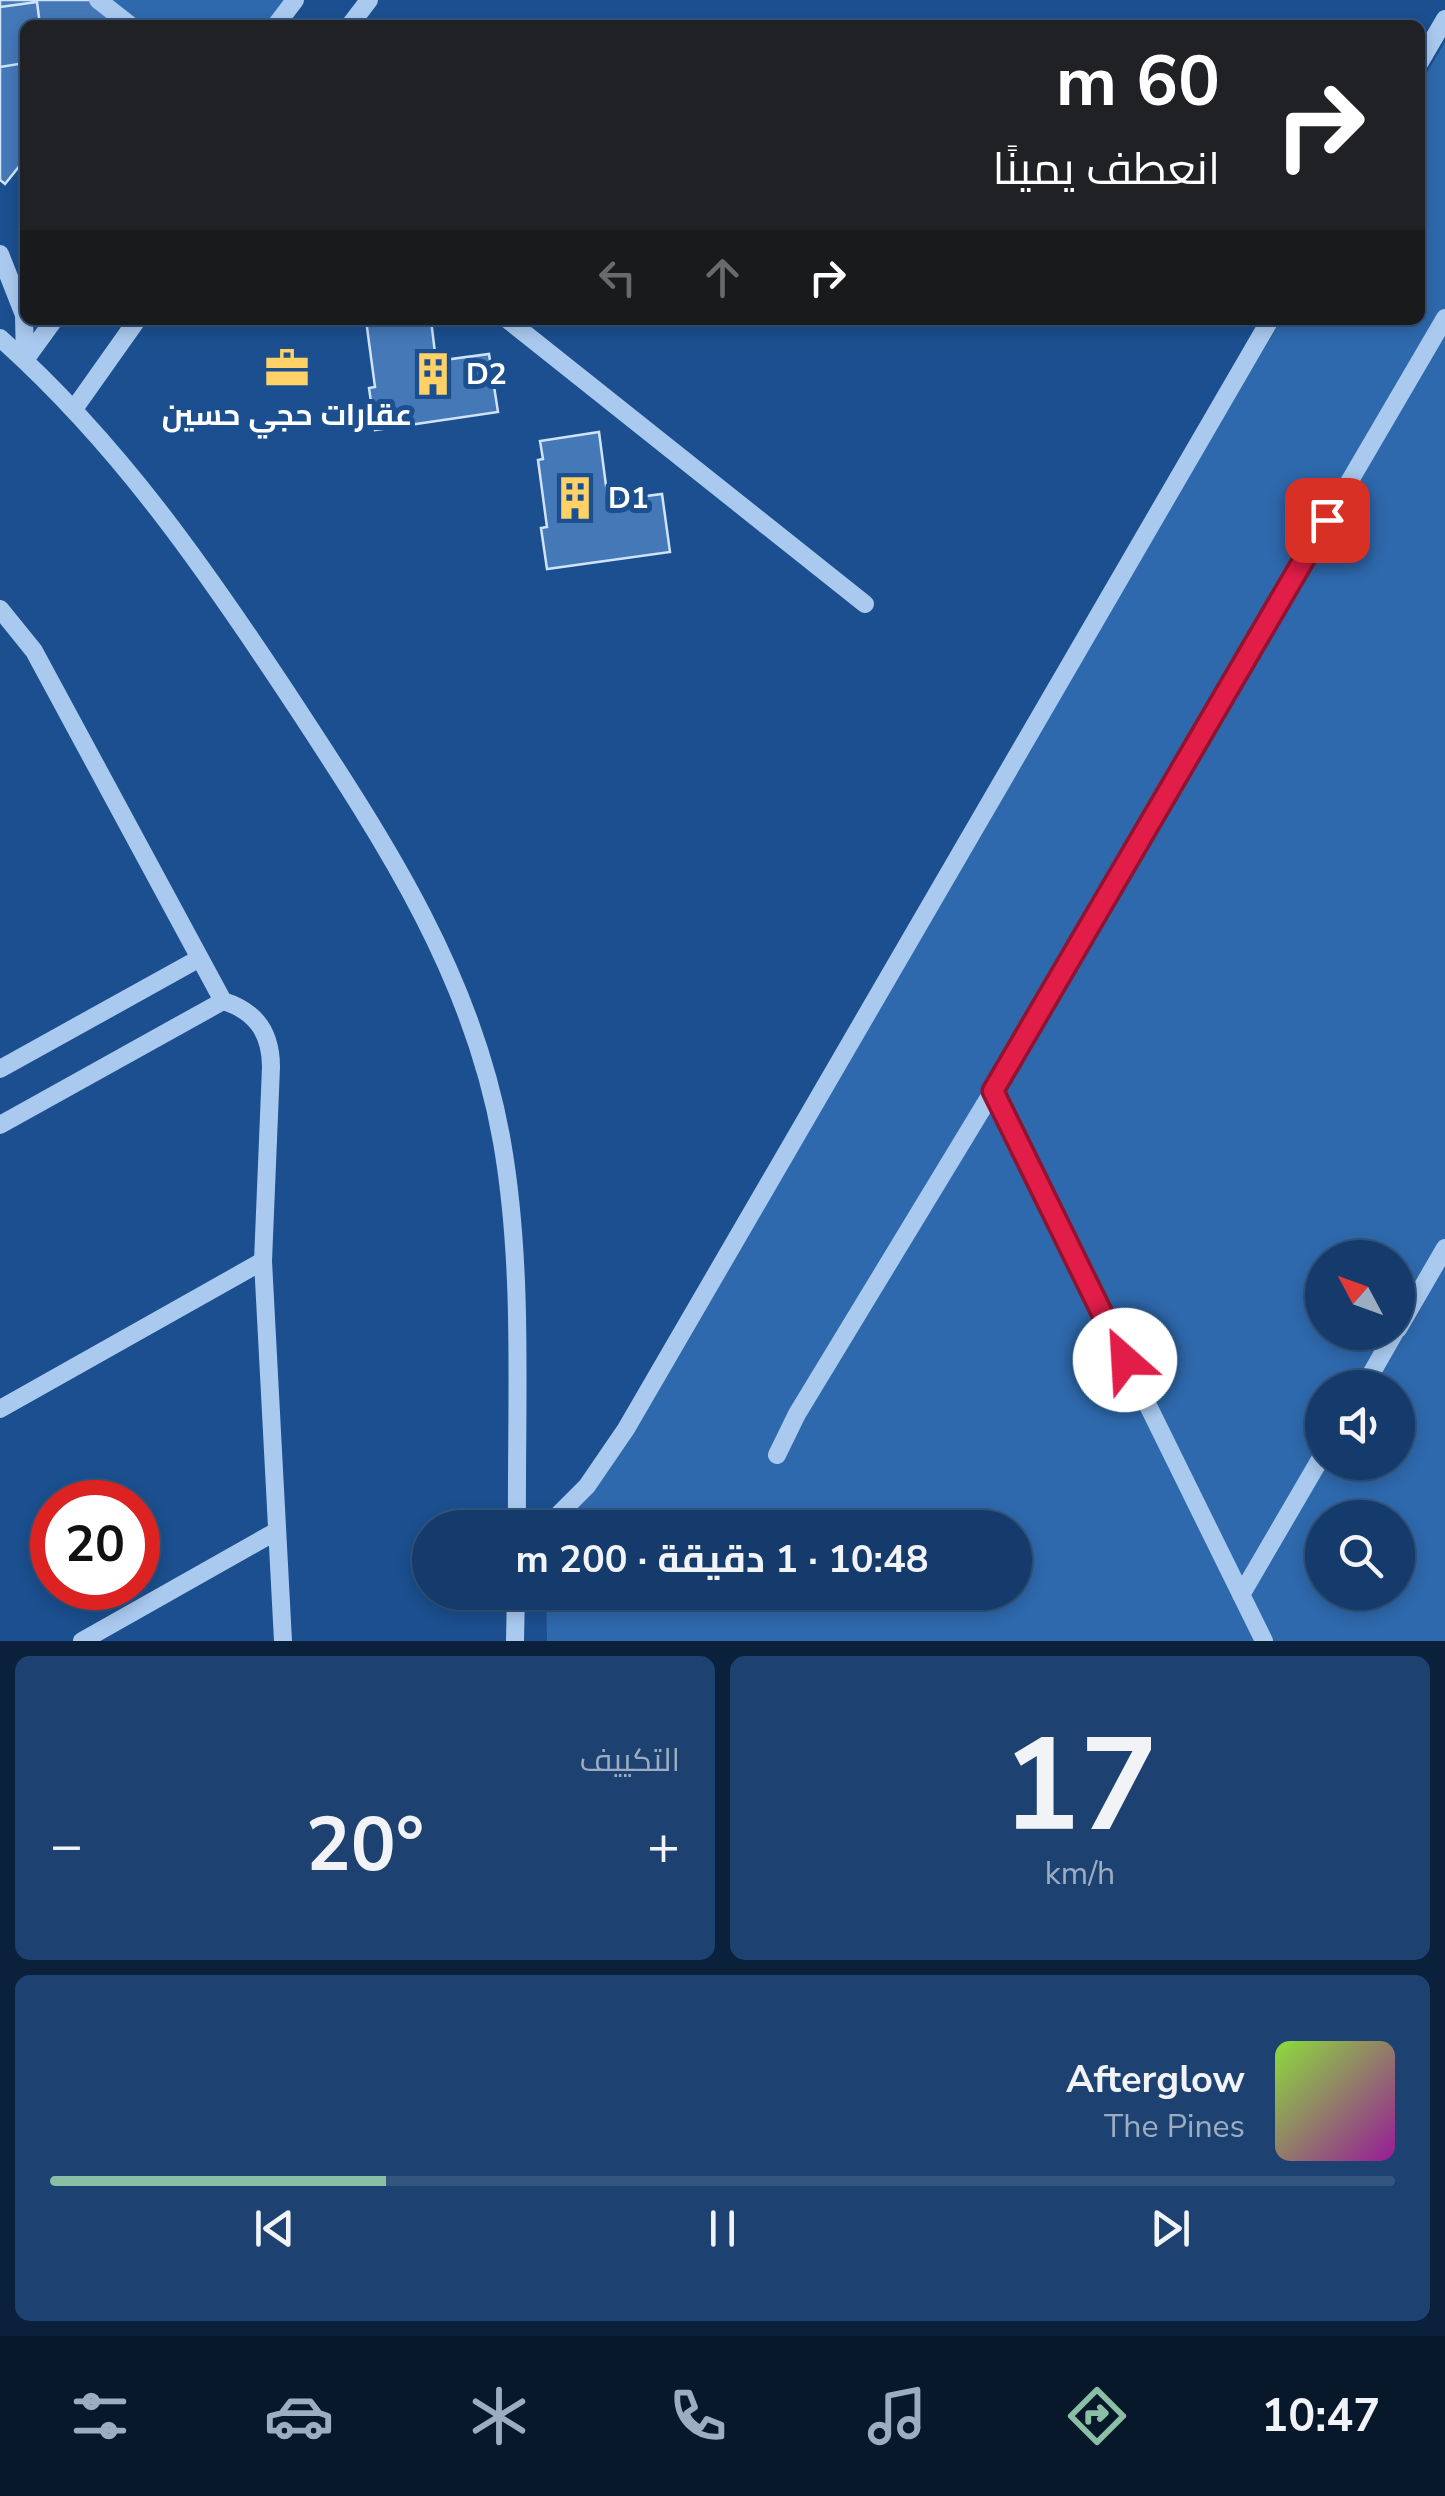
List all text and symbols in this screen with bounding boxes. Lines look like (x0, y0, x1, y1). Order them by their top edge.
text: 60 m (1056, 34, 1220, 130)
icon: right (1255, 60, 1385, 190)
text: انعطف يمينًا (992, 139, 1220, 200)
icon: left (590, 250, 645, 305)
icon: ahead (695, 250, 750, 305)
icon: right (800, 250, 855, 305)
office icon: عقارات حجي حسين (263, 344, 311, 392)
building icon: D2 (409, 350, 457, 398)
place label: D2 (466, 354, 507, 395)
place label: عقارات حجي حسين (162, 395, 412, 439)
building icon: D1 (551, 474, 599, 522)
place label: D1 (608, 478, 649, 519)
pin (1285, 478, 1370, 563)
icon: arrive (1300, 493, 1355, 548)
north arrow (1305, 1240, 1415, 1350)
map controls (1305, 1240, 1415, 1610)
position arrow (1073, 1308, 1177, 1412)
button: sound (1305, 1370, 1415, 1480)
speed limit sign: 20 (30, 1480, 160, 1610)
button: search (1305, 1500, 1415, 1610)
text: 10:48 · 1 دقيقة · 200 m (515, 1534, 929, 1585)
text: 17 (1002, 1698, 1158, 1875)
text: التكييف (580, 1739, 680, 1782)
text: 20° (306, 1794, 424, 1896)
text: − (50, 1808, 83, 1883)
text: + (647, 1808, 680, 1883)
text: km/h (1045, 1852, 1115, 1895)
text: Afterglow (1066, 2054, 1245, 2105)
text: The Pines (1104, 2105, 1245, 2148)
icon: previous (247, 2201, 302, 2256)
icon: pause (695, 2201, 750, 2256)
icon: next (1143, 2201, 1198, 2256)
icon: filters (65, 2381, 135, 2451)
icon: car (264, 2381, 334, 2451)
icon: climate (464, 2381, 534, 2451)
icon: phone (663, 2381, 733, 2451)
icon: music (862, 2381, 932, 2451)
icon: directions (1062, 2381, 1132, 2451)
text: 10:47 (1261, 2386, 1380, 2447)

